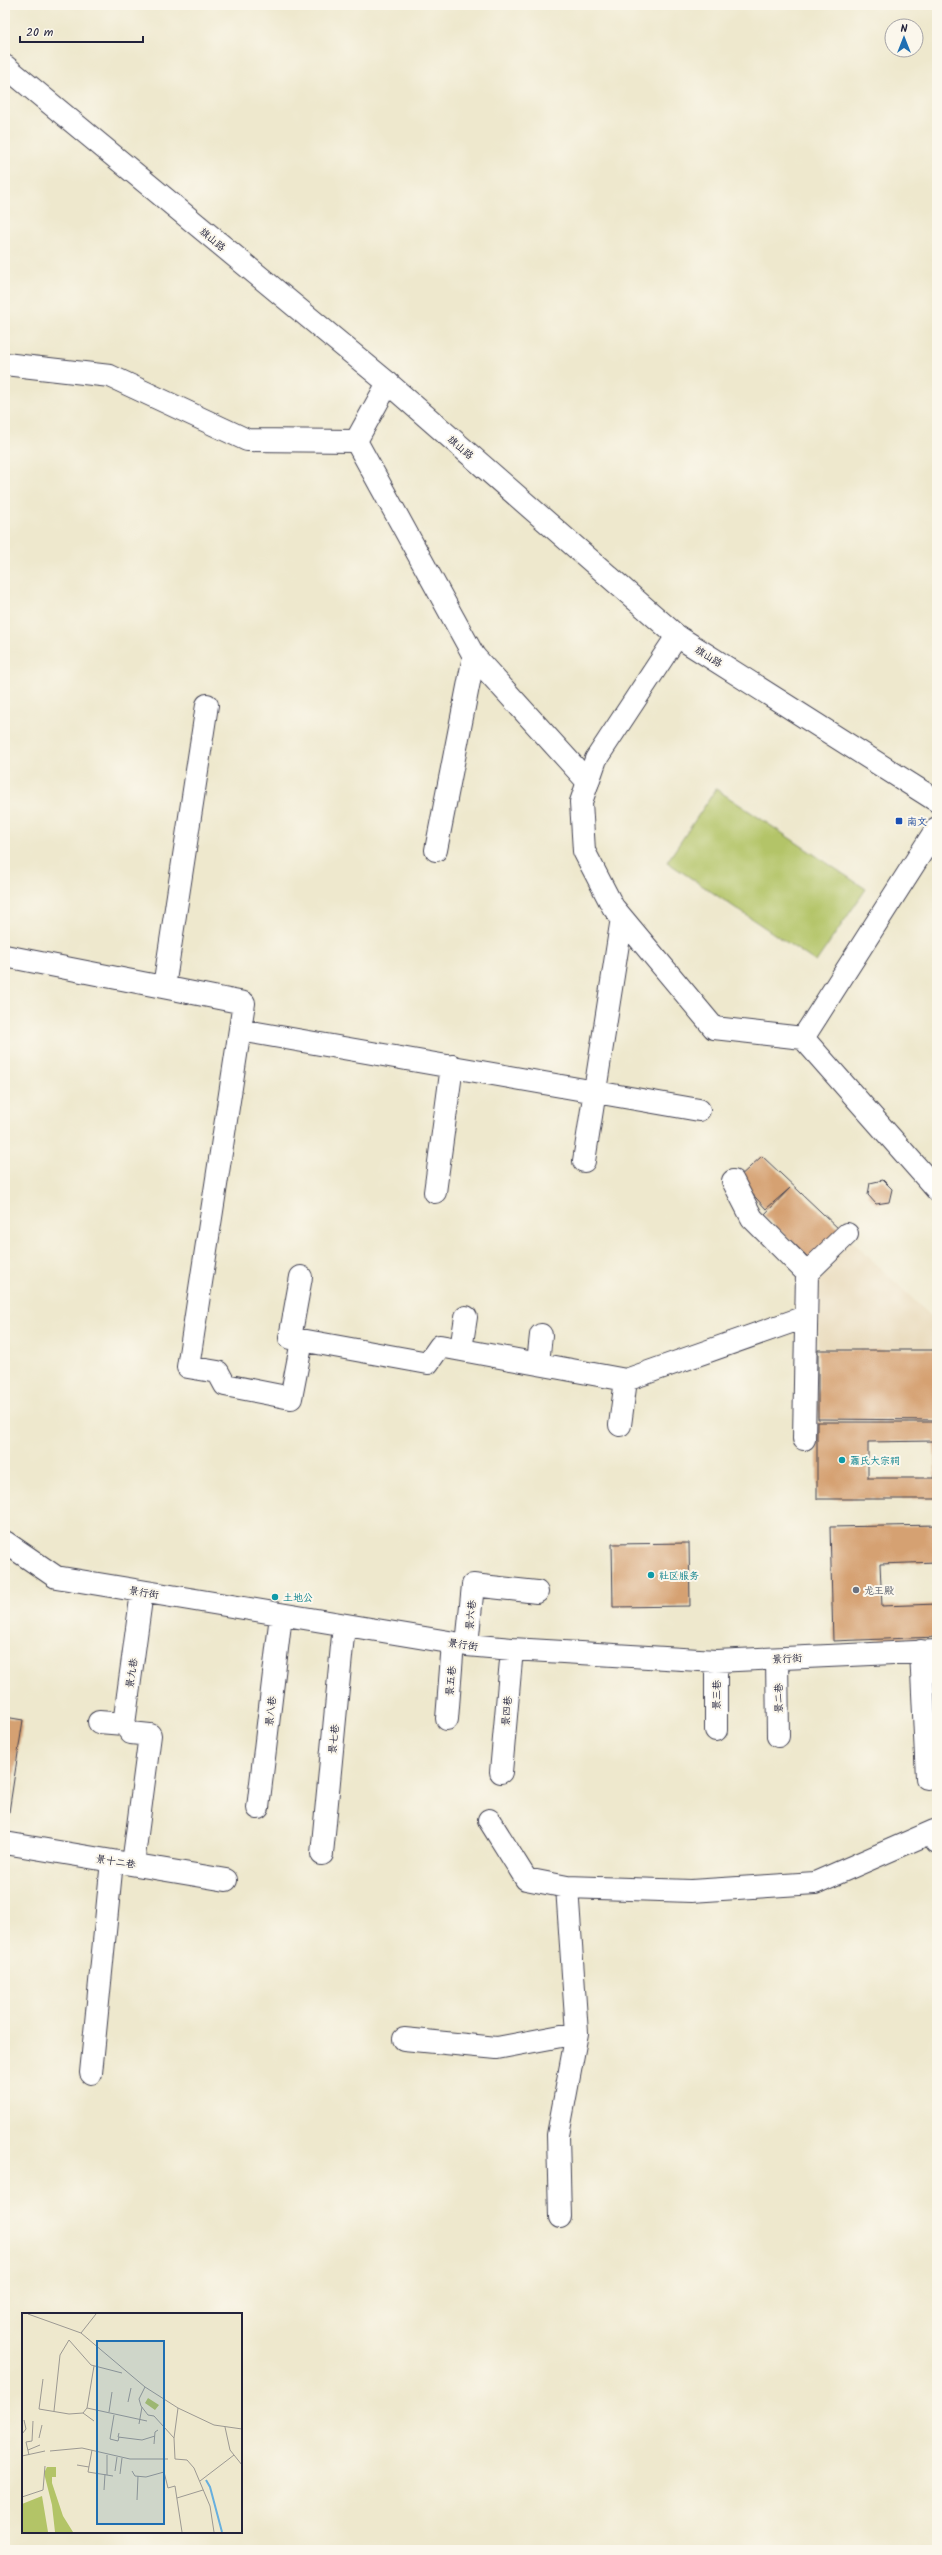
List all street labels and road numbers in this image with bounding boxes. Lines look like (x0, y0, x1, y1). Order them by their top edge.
street label: 旗山路 (196, 224, 229, 256)
street label: 旗山路 (444, 432, 477, 464)
street label: 旗山路 (692, 642, 725, 672)
street label: 景行街 (128, 1583, 160, 1603)
street label: 景六巷 (462, 1598, 480, 1631)
street label: 景行街 (447, 1635, 479, 1655)
street label: 景行街 (772, 1650, 802, 1668)
street label: 景九巷 (122, 1656, 142, 1689)
street label: 景五巷 (442, 1664, 460, 1697)
street label: 景三巷 (709, 1679, 725, 1710)
street label: 景二巷 (771, 1682, 787, 1713)
street label: 景八巷 (261, 1694, 281, 1727)
street label: 景四巷 (498, 1694, 516, 1727)
street label: 景七巷 (324, 1722, 344, 1755)
street label: 景十二巷 (95, 1851, 138, 1873)

